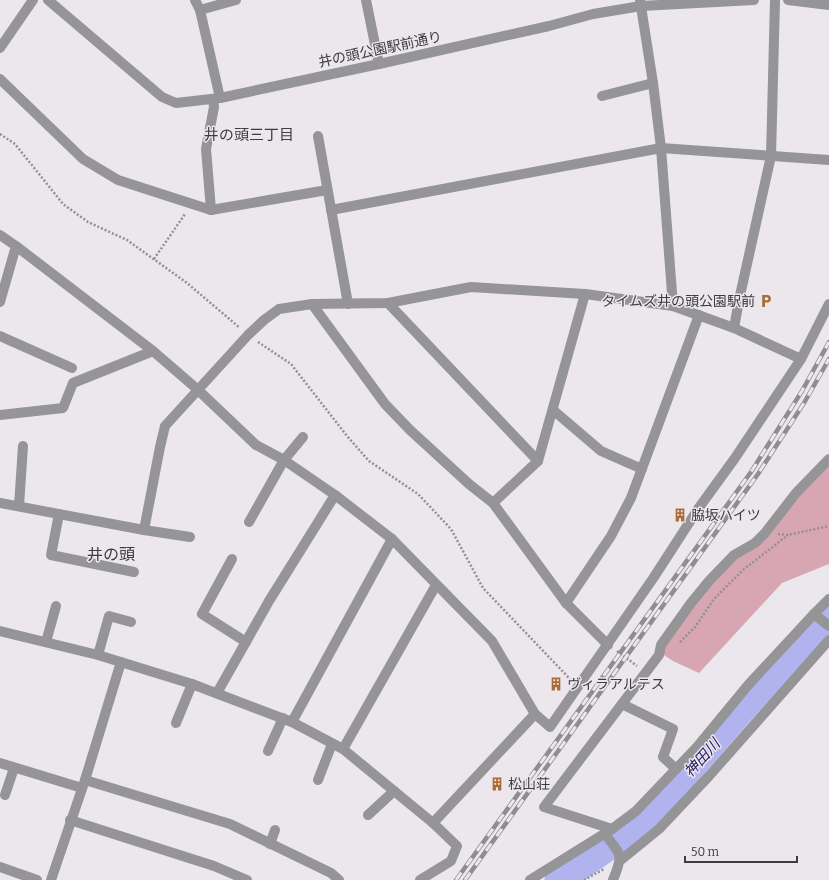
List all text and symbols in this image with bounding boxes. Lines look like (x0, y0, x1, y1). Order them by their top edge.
street label: 井の頭公園駅前通り (317, 28, 443, 71)
district label: 井の頭三丁目 (204, 126, 294, 144)
place label: タイムズ井の頭公園駅前 (601, 293, 755, 310)
parking icon: タイムズ井の頭公園駅前 (758, 293, 774, 309)
building icon: 脇坂ハイツ (672, 507, 688, 523)
place label: 脇坂ハイツ (691, 507, 761, 524)
district label: 井の頭 (87, 545, 135, 564)
building icon: ヴィラアルテス (548, 676, 564, 692)
place label: ヴィラアルテス (567, 676, 665, 693)
water label: 神田川 (680, 734, 725, 781)
building icon: 松山荘 (489, 776, 505, 792)
place label: 松山荘 (508, 776, 550, 793)
scale bar (685, 838, 797, 864)
text: 50 m (691, 845, 720, 859)

